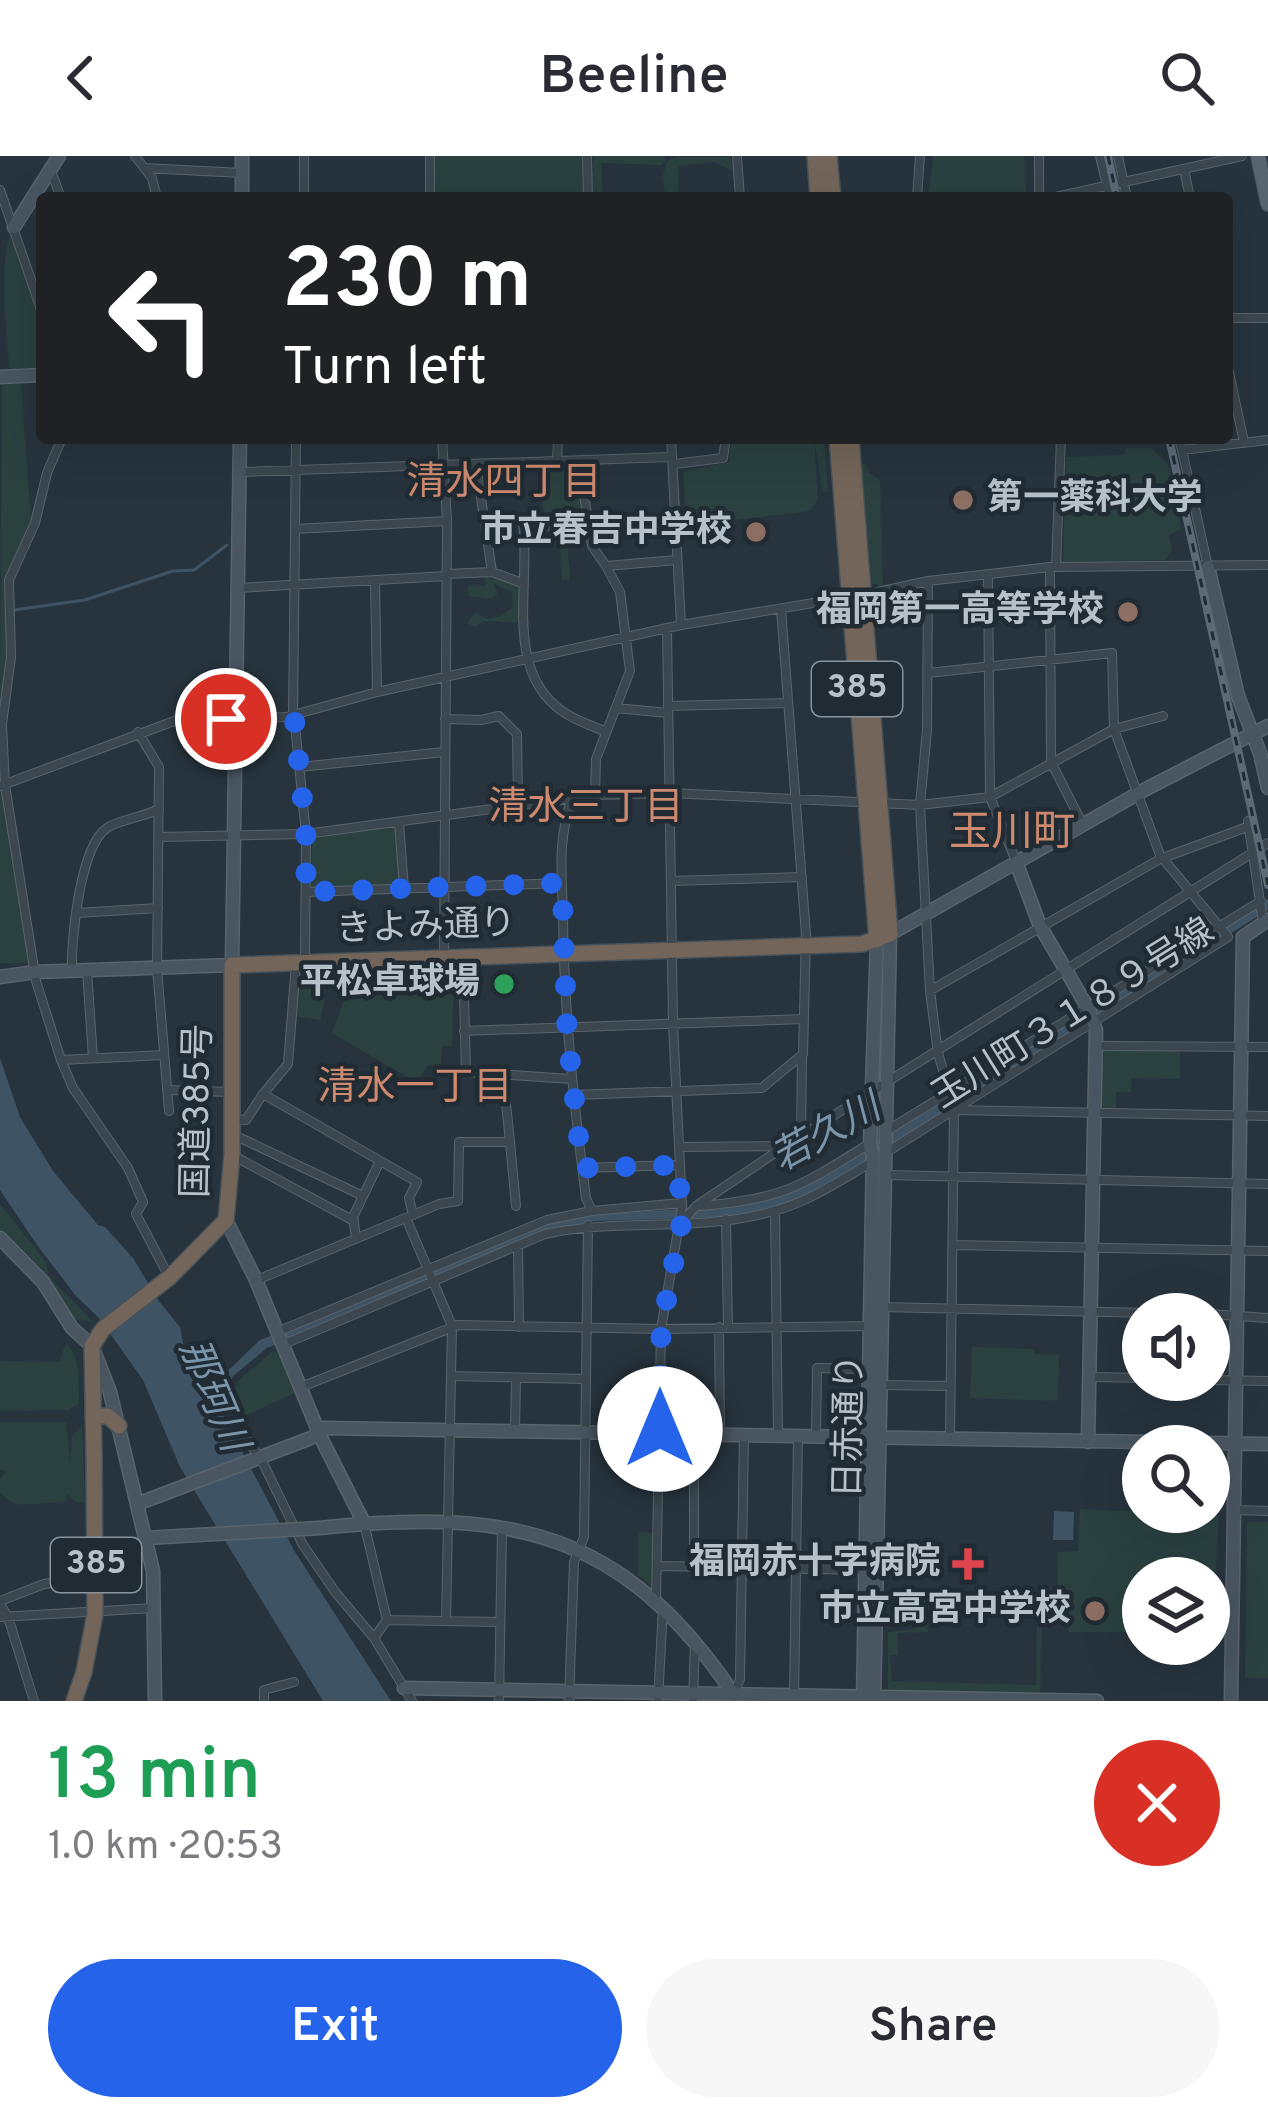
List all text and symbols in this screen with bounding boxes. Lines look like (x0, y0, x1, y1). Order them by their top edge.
text: Beeline (539, 44, 729, 113)
icon: back (48, 45, 114, 111)
icon: search (1154, 45, 1220, 111)
text: 230 m (282, 231, 532, 337)
icon: left (84, 240, 240, 396)
text: Turn left (282, 335, 487, 404)
district label: 清水四丁目 (406, 460, 602, 509)
place label: 第一薬科大学 (987, 477, 1203, 523)
marker: 第一薬科大学 (950, 487, 976, 513)
place label: 市立春吉中学校 (480, 509, 732, 555)
marker: 市立春吉中学校 (743, 519, 769, 545)
place label: 福岡第一高等学校 (816, 589, 1104, 635)
marker: 福岡第一高等学校 (1115, 599, 1141, 625)
road number: 385 (812, 662, 902, 716)
pin (175, 668, 277, 770)
icon: arrive (193, 686, 259, 752)
district label: 清水三丁目 (488, 785, 684, 834)
district label: 玉川町 (949, 808, 1075, 861)
street label: きよみ通り (335, 902, 517, 954)
street label: 玉川町３１８９号線 (924, 910, 1224, 1120)
place label: 平松卓球場 (300, 961, 480, 1007)
marker: 平松卓球場 (491, 971, 517, 997)
street label: 国道385号 (174, 1024, 224, 1198)
district label: 清水一丁目 (317, 1065, 513, 1114)
water label: 若久川 (764, 1083, 894, 1185)
map controls (1122, 1293, 1230, 1665)
button: sound (1122, 1293, 1230, 1401)
water label: 那珂川 (166, 1333, 258, 1463)
street label: 日赤通り (827, 1354, 875, 1498)
position arrow (597, 1366, 723, 1492)
button: search (1122, 1425, 1230, 1533)
road number: 385 (51, 1538, 141, 1592)
place label: 福岡赤十字病院 (689, 1541, 941, 1587)
marker: 福岡赤十字病院 (952, 1548, 984, 1580)
button: layers (1122, 1557, 1230, 1665)
place label: 市立高宮中学校 (819, 1588, 1071, 1634)
marker: 市立高宮中学校 (1082, 1598, 1108, 1624)
text: 13 min (48, 1733, 261, 1825)
button: close (1094, 1740, 1220, 1866)
text: 1.0 km · 20:53 (48, 1824, 283, 1873)
button: Exit (48, 1959, 622, 2097)
button: Share (646, 1959, 1220, 2097)

